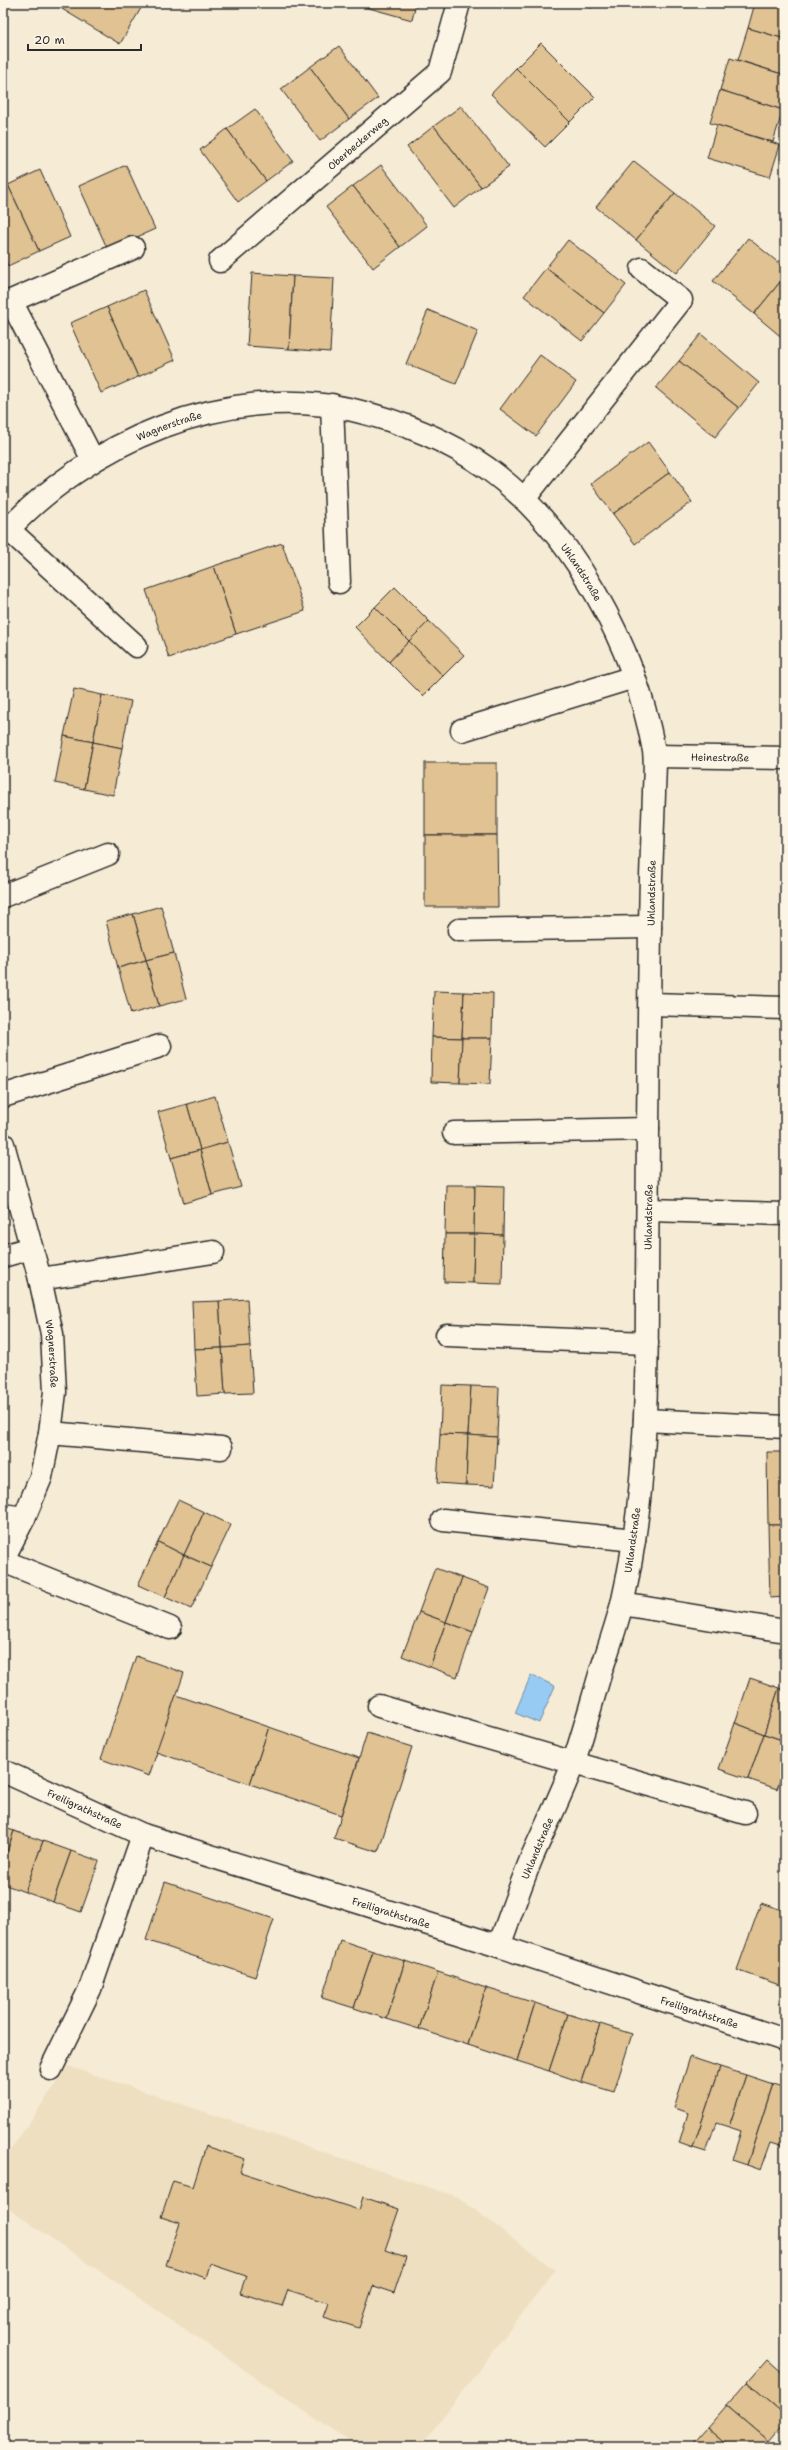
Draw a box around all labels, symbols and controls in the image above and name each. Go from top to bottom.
scale bar [28,26,141,52]
text: 20 m [34,32,65,48]
street label: Oberbeckerweg [325,114,390,173]
street label: Wagnerstraße [134,408,204,444]
street label: Uhlandstraße [558,541,605,604]
street label: Heinestraße [691,751,750,764]
street label: Uhlandstraße [644,860,659,926]
street label: Uhlandstraße [641,1184,656,1250]
street label: Wagnerstraße [42,1318,61,1389]
street label: Uhlandstraße [621,1506,644,1574]
street label: Freiligrathstraße [45,1786,125,1832]
street label: Uhlandstraße [519,1815,556,1881]
street label: Freiligrathstraße [350,1895,432,1931]
street label: Freiligrathstraße [659,1994,740,2031]

